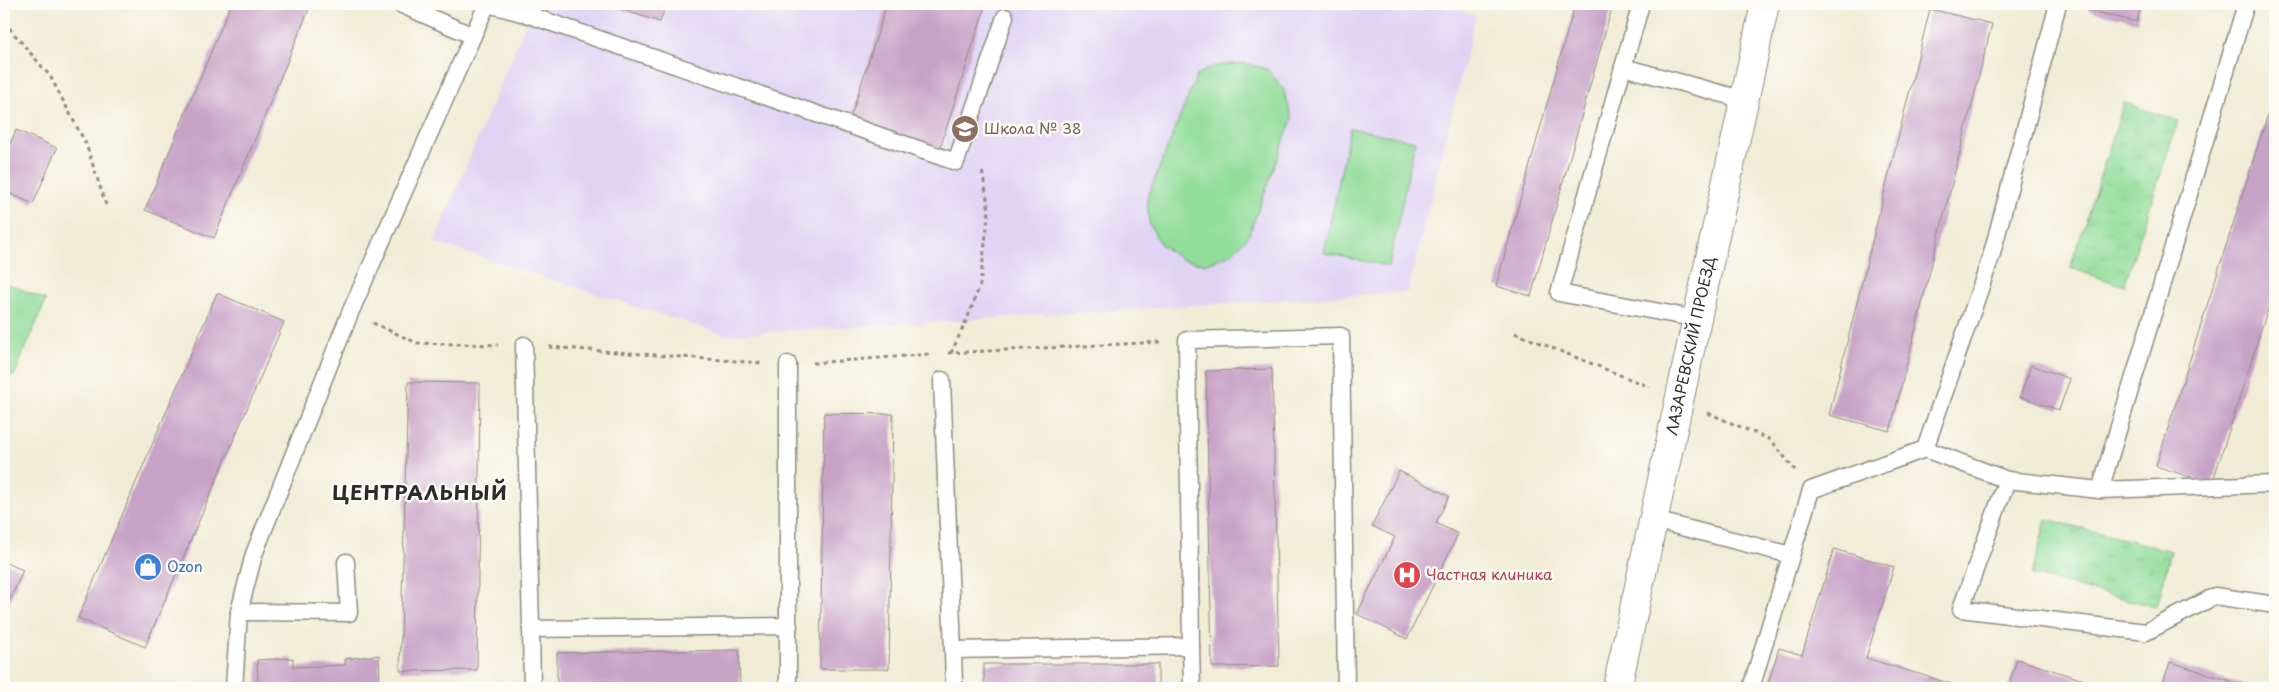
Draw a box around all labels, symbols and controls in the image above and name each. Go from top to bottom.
school or university icon: Школа № 38 [950,114,980,144]
place label: Школа № 38 [984,116,1081,139]
street label: ЛАЗАРЕВСКИЙ ПРОЕЗД [1659,254,1720,437]
district label: ЦЕНТРАЛЬНЫЙ [332,477,508,507]
shop icon: Ozon [133,552,163,582]
place label: Ozon [167,554,203,577]
hospital icon: Частная клиника [1392,560,1422,590]
place label: Частная клиника [1426,562,1553,585]

